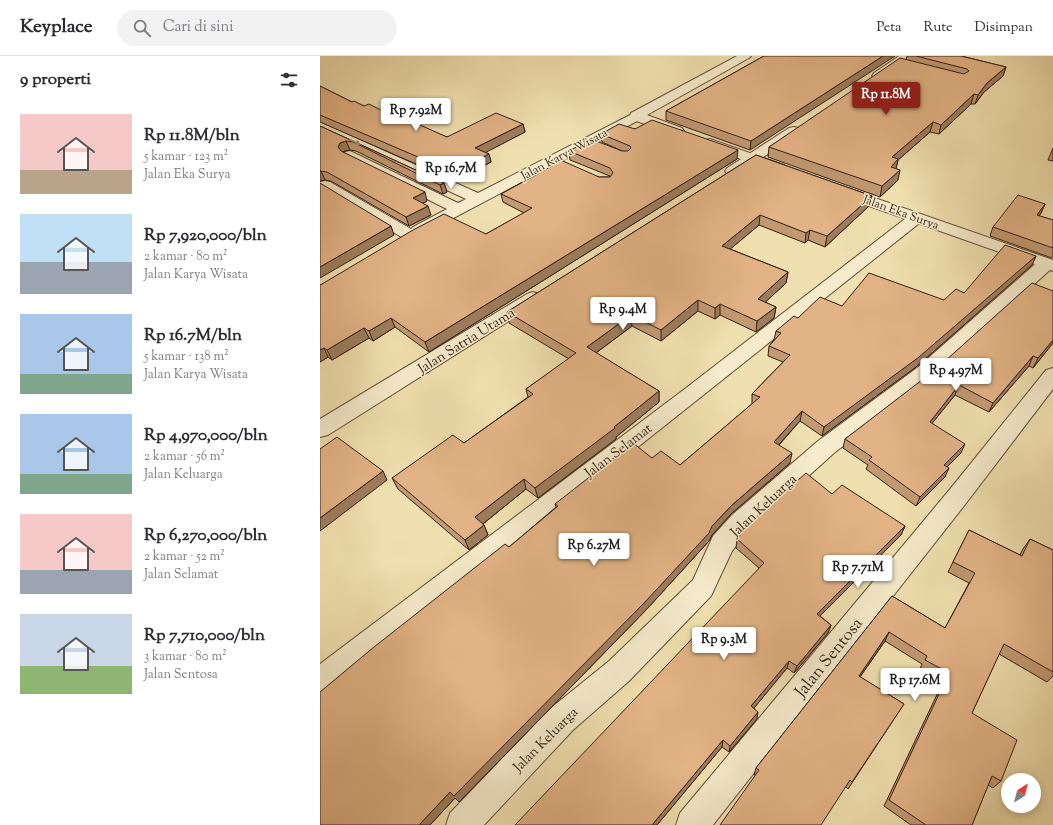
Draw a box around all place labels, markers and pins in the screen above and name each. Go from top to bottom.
pin: Rp 11.8M [845,82,927,116]
pin: Rp 7.92M [375,98,457,132]
pin: Rp 16.7M [410,156,492,190]
pin: Rp 9.4M [586,297,660,331]
pin: Rp 4.97M [915,358,997,392]
pin: Rp 6.27M [553,533,635,567]
pin: Rp 7.71M [817,555,899,589]
pin: Rp 9.3M [687,627,761,661]
pin: Rp 17.6M [874,668,956,702]

